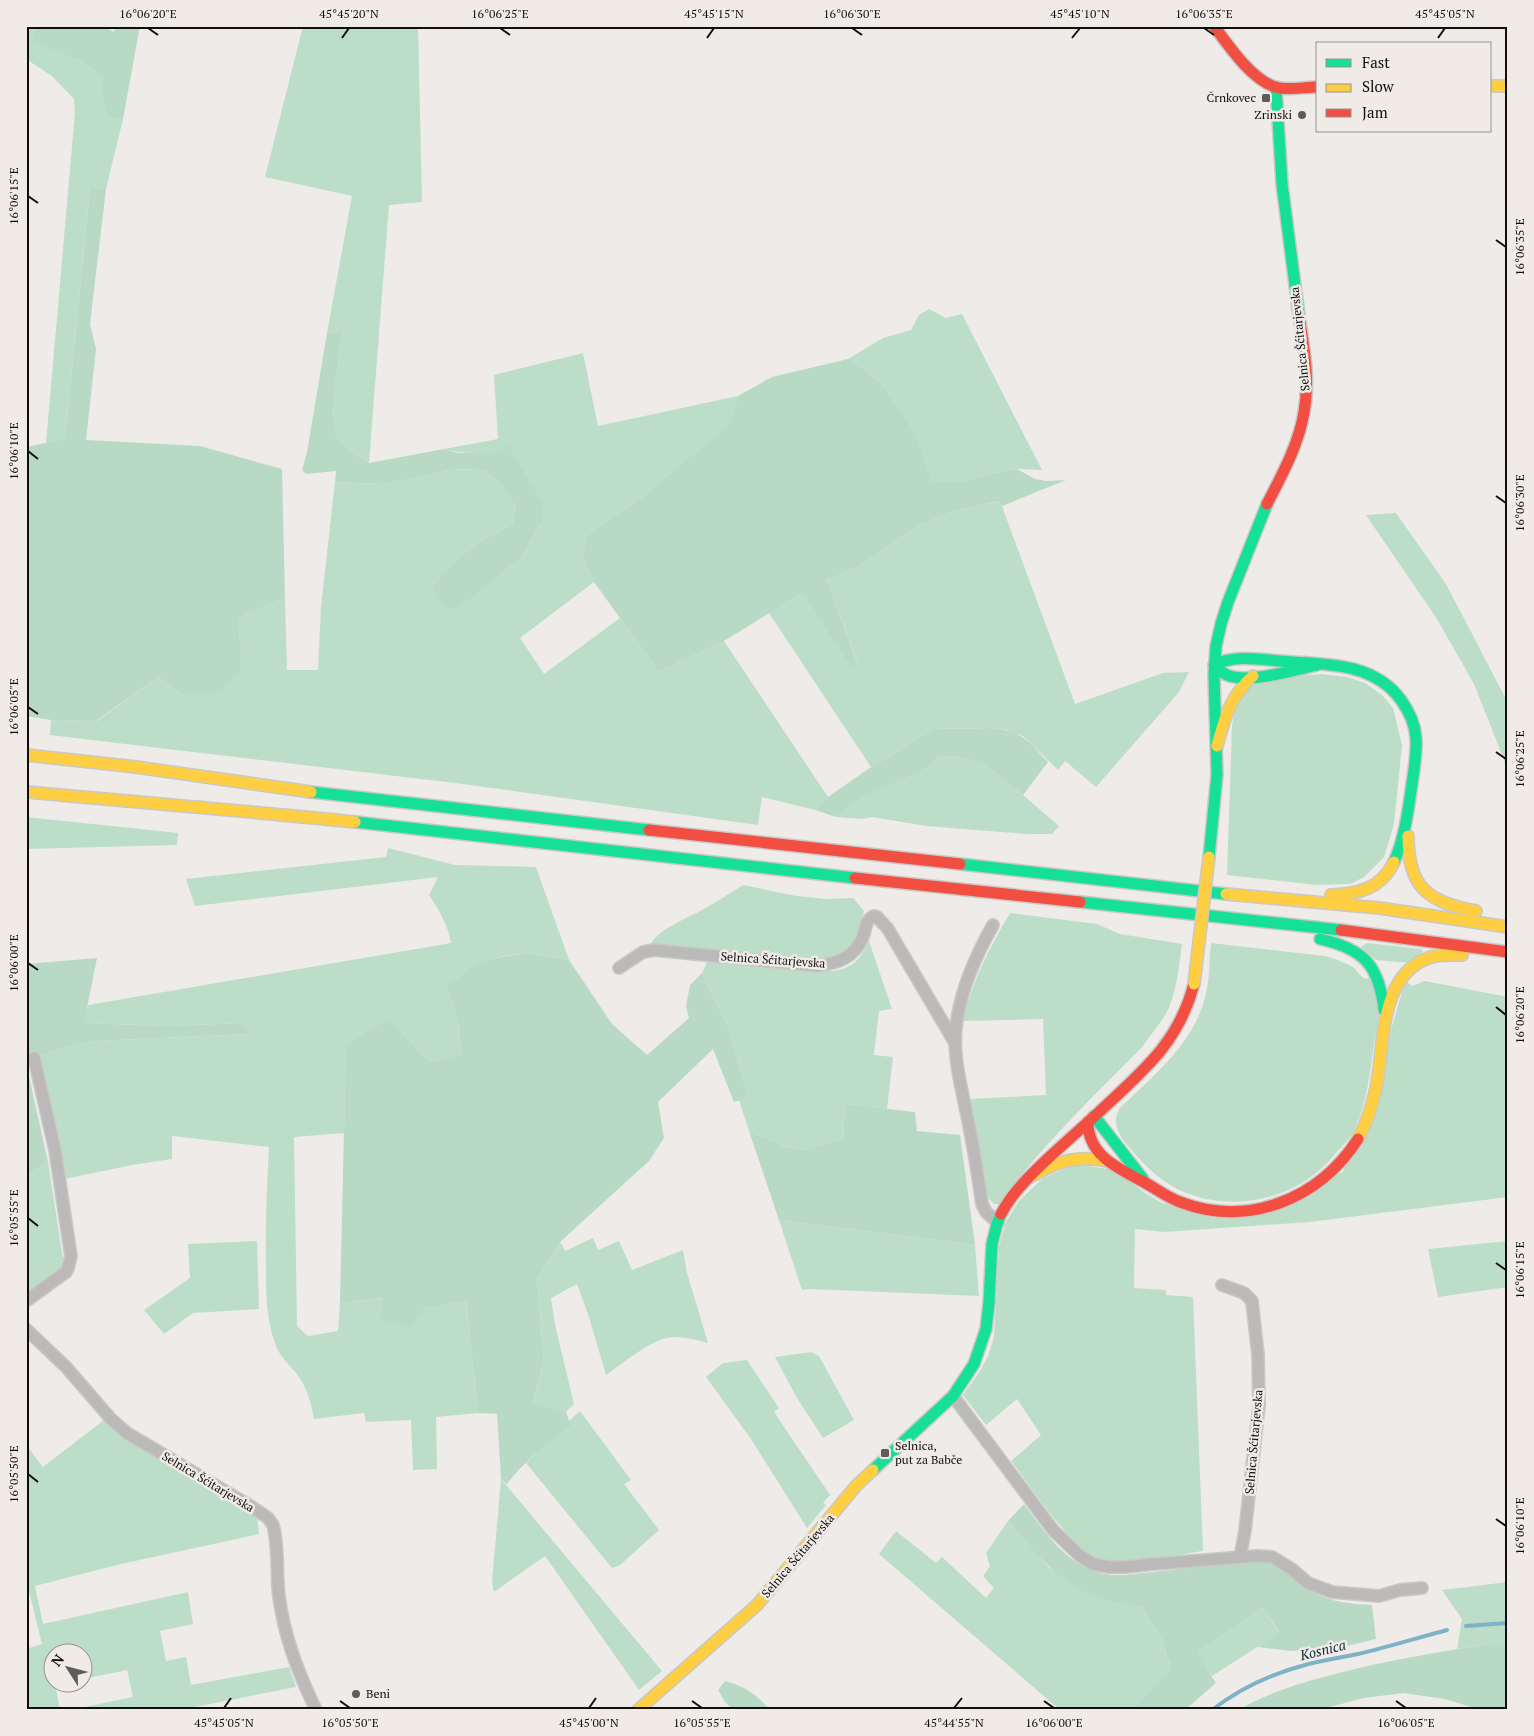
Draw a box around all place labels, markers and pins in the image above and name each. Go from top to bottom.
place label: Črnkovec [1207,90,1256,105]
marker: Črnkovec [1260,92,1272,104]
place label: Zrinski [1254,107,1292,122]
marker: Zrinski [1296,109,1308,121]
place label: Selnica, put za Babče [895,1438,962,1467]
marker: Selnica, put za Babče [879,1447,891,1459]
place label: Beni [366,1686,391,1701]
marker: Beni [350,1688,362,1700]

